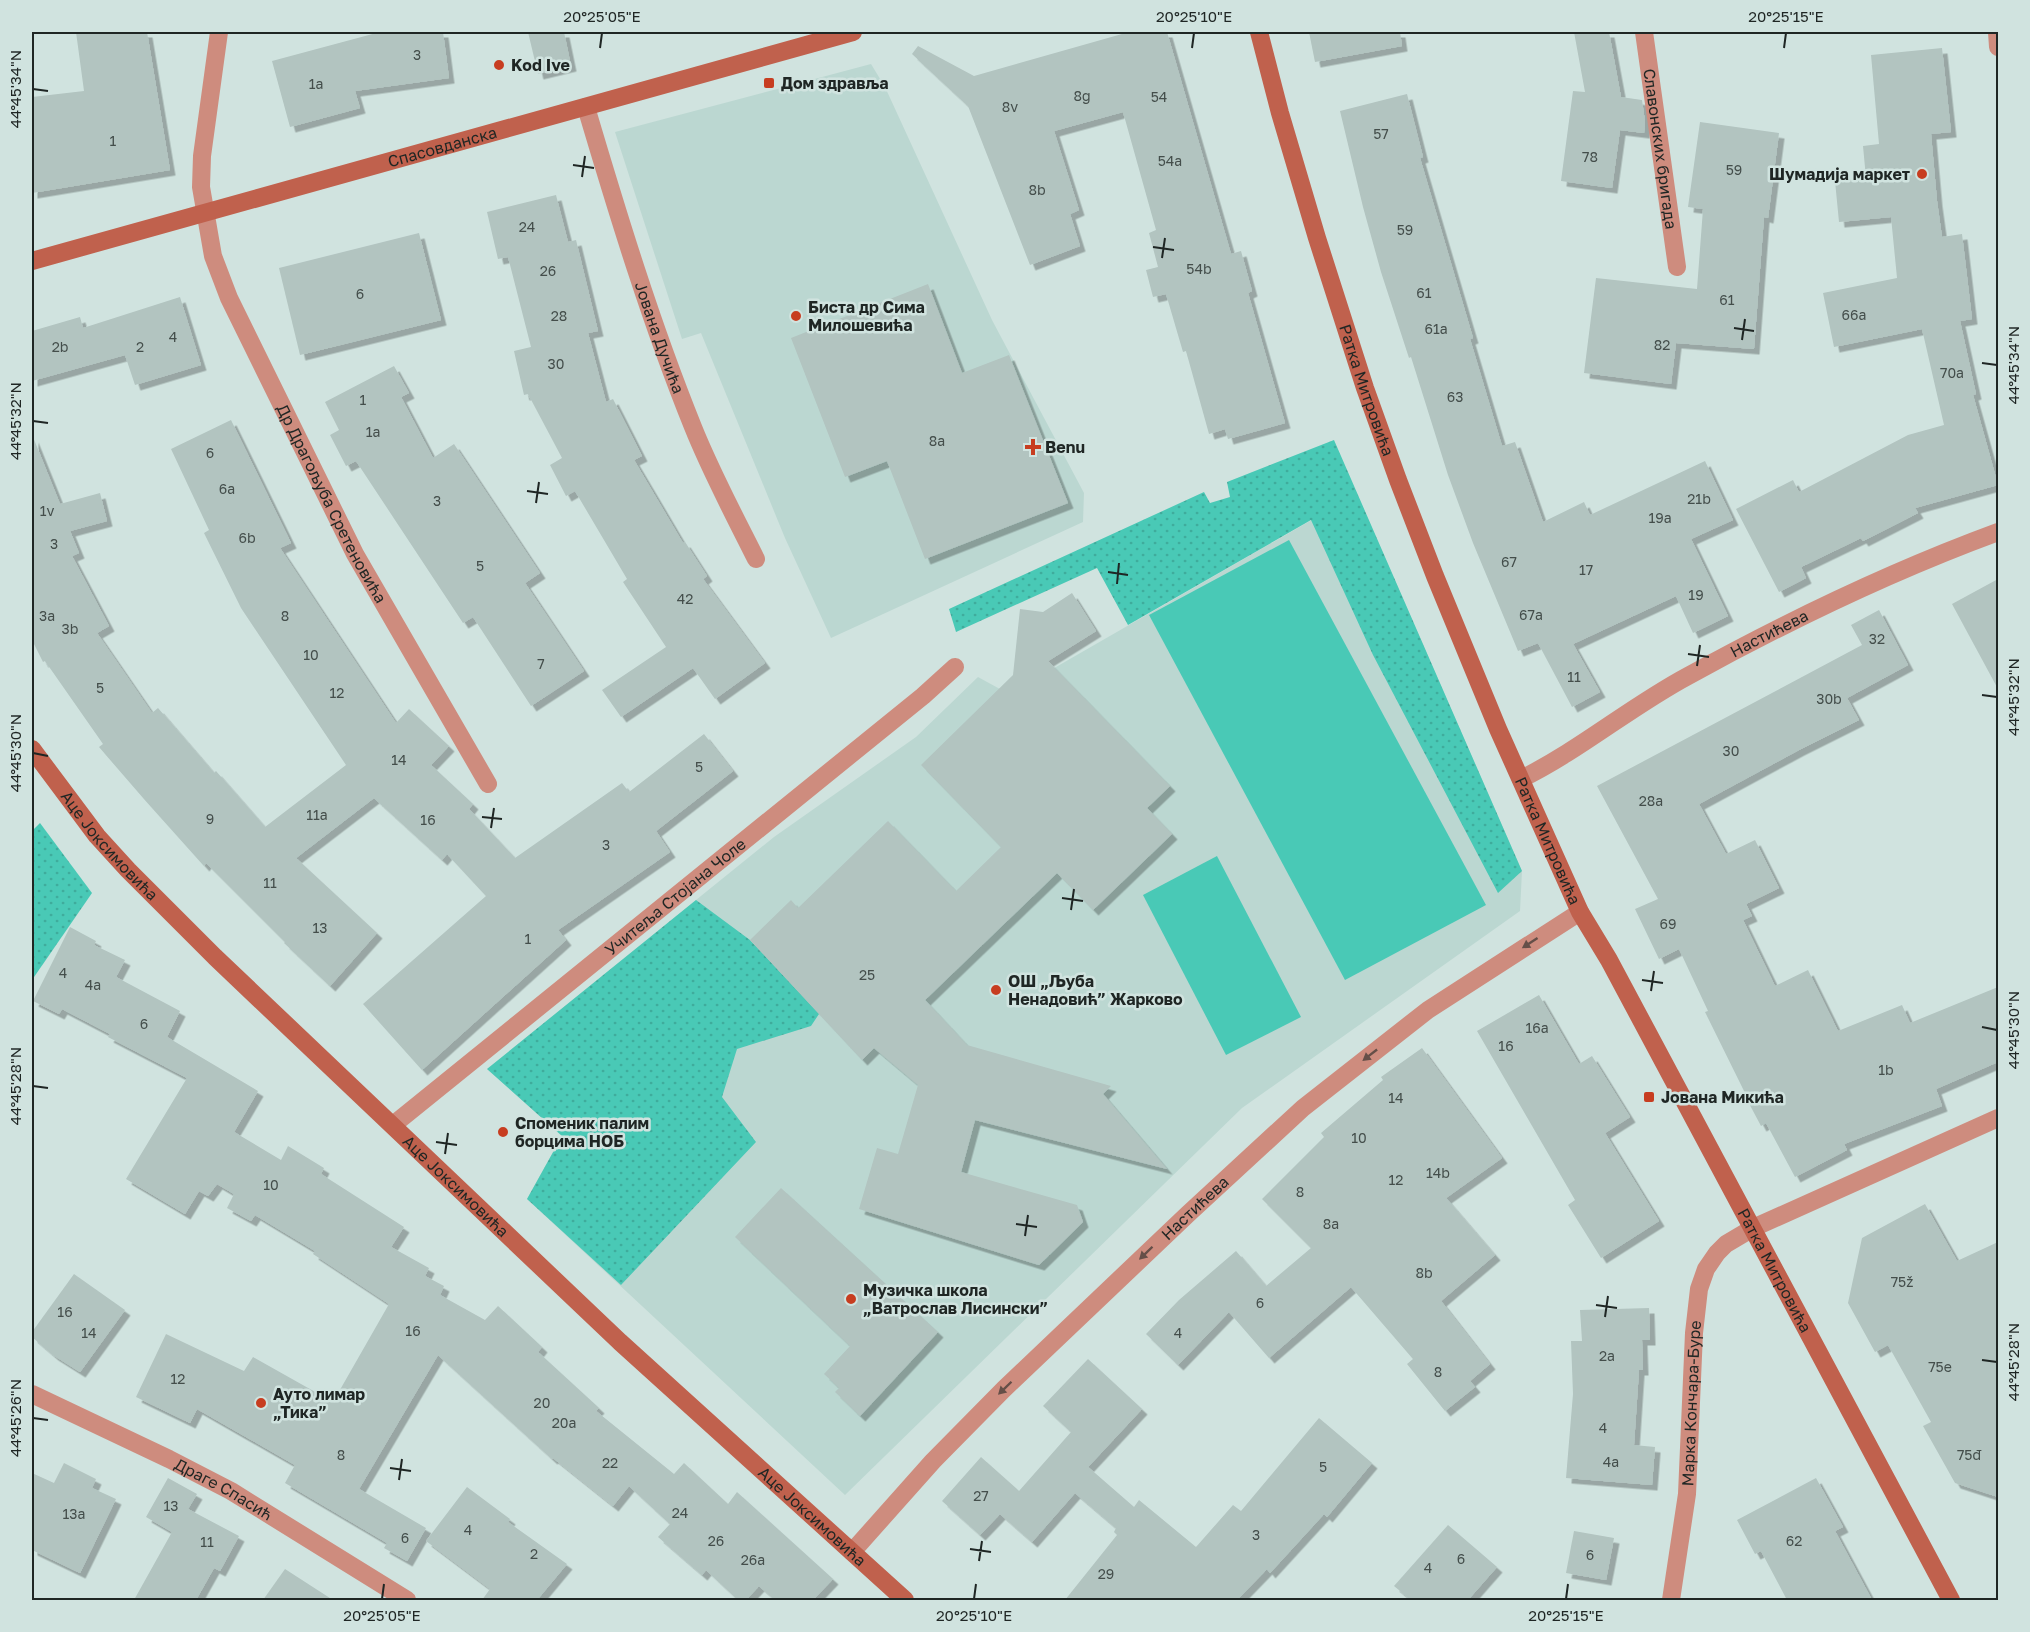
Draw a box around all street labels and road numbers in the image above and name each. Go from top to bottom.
street label: Славонских бригада [1639,67,1682,230]
street label: Спасовданска [386,122,499,171]
street label: Јована Дучића [631,279,689,396]
street label: Ратка Митровића [1335,322,1399,459]
street label: Др Драгољуба Сретеновића [273,401,391,607]
street label: Настићева [1727,605,1811,661]
street label: Ратка Митровића [1511,774,1585,908]
street label: Аце Јоксимовића [57,787,162,904]
street label: Учитеља Стојана Чоле [601,834,750,960]
street label: Аце Јоксимовића [399,1131,513,1241]
street label: Настићева [1157,1172,1233,1244]
street label: Ратка Митровића [1733,1205,1816,1336]
street label: Марка Кончара-Буре [1677,1319,1705,1487]
street label: Драге Спасић [171,1454,276,1524]
street label: Аце Јоксимовића [754,1462,871,1570]

